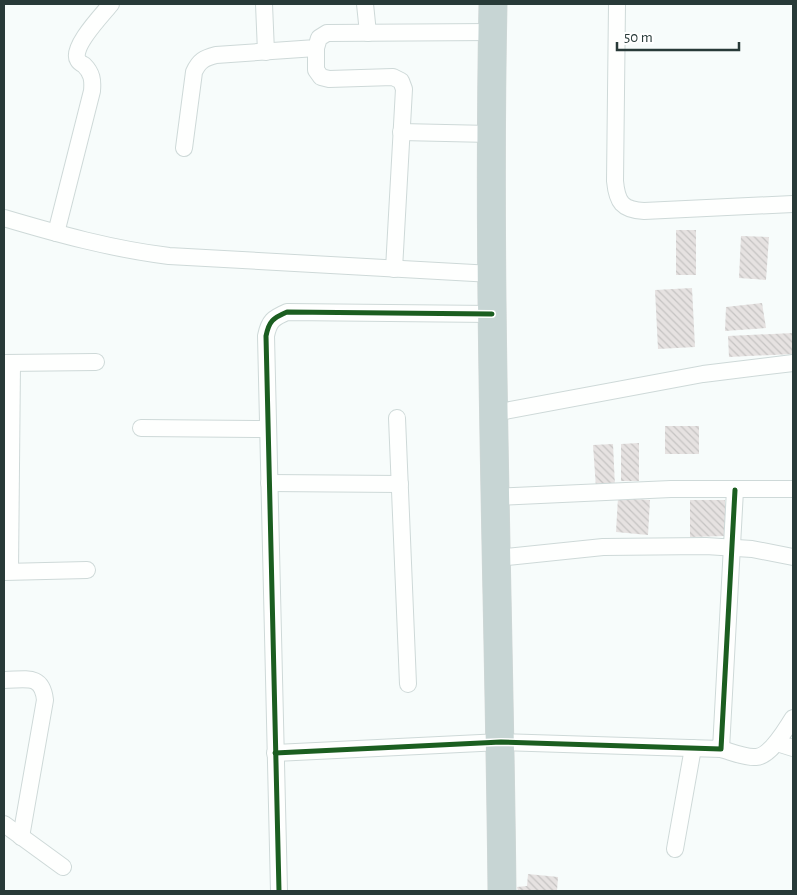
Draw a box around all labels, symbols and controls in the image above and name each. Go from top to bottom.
scale bar [617,20,740,52]
text: 50 m [624,30,653,45]

